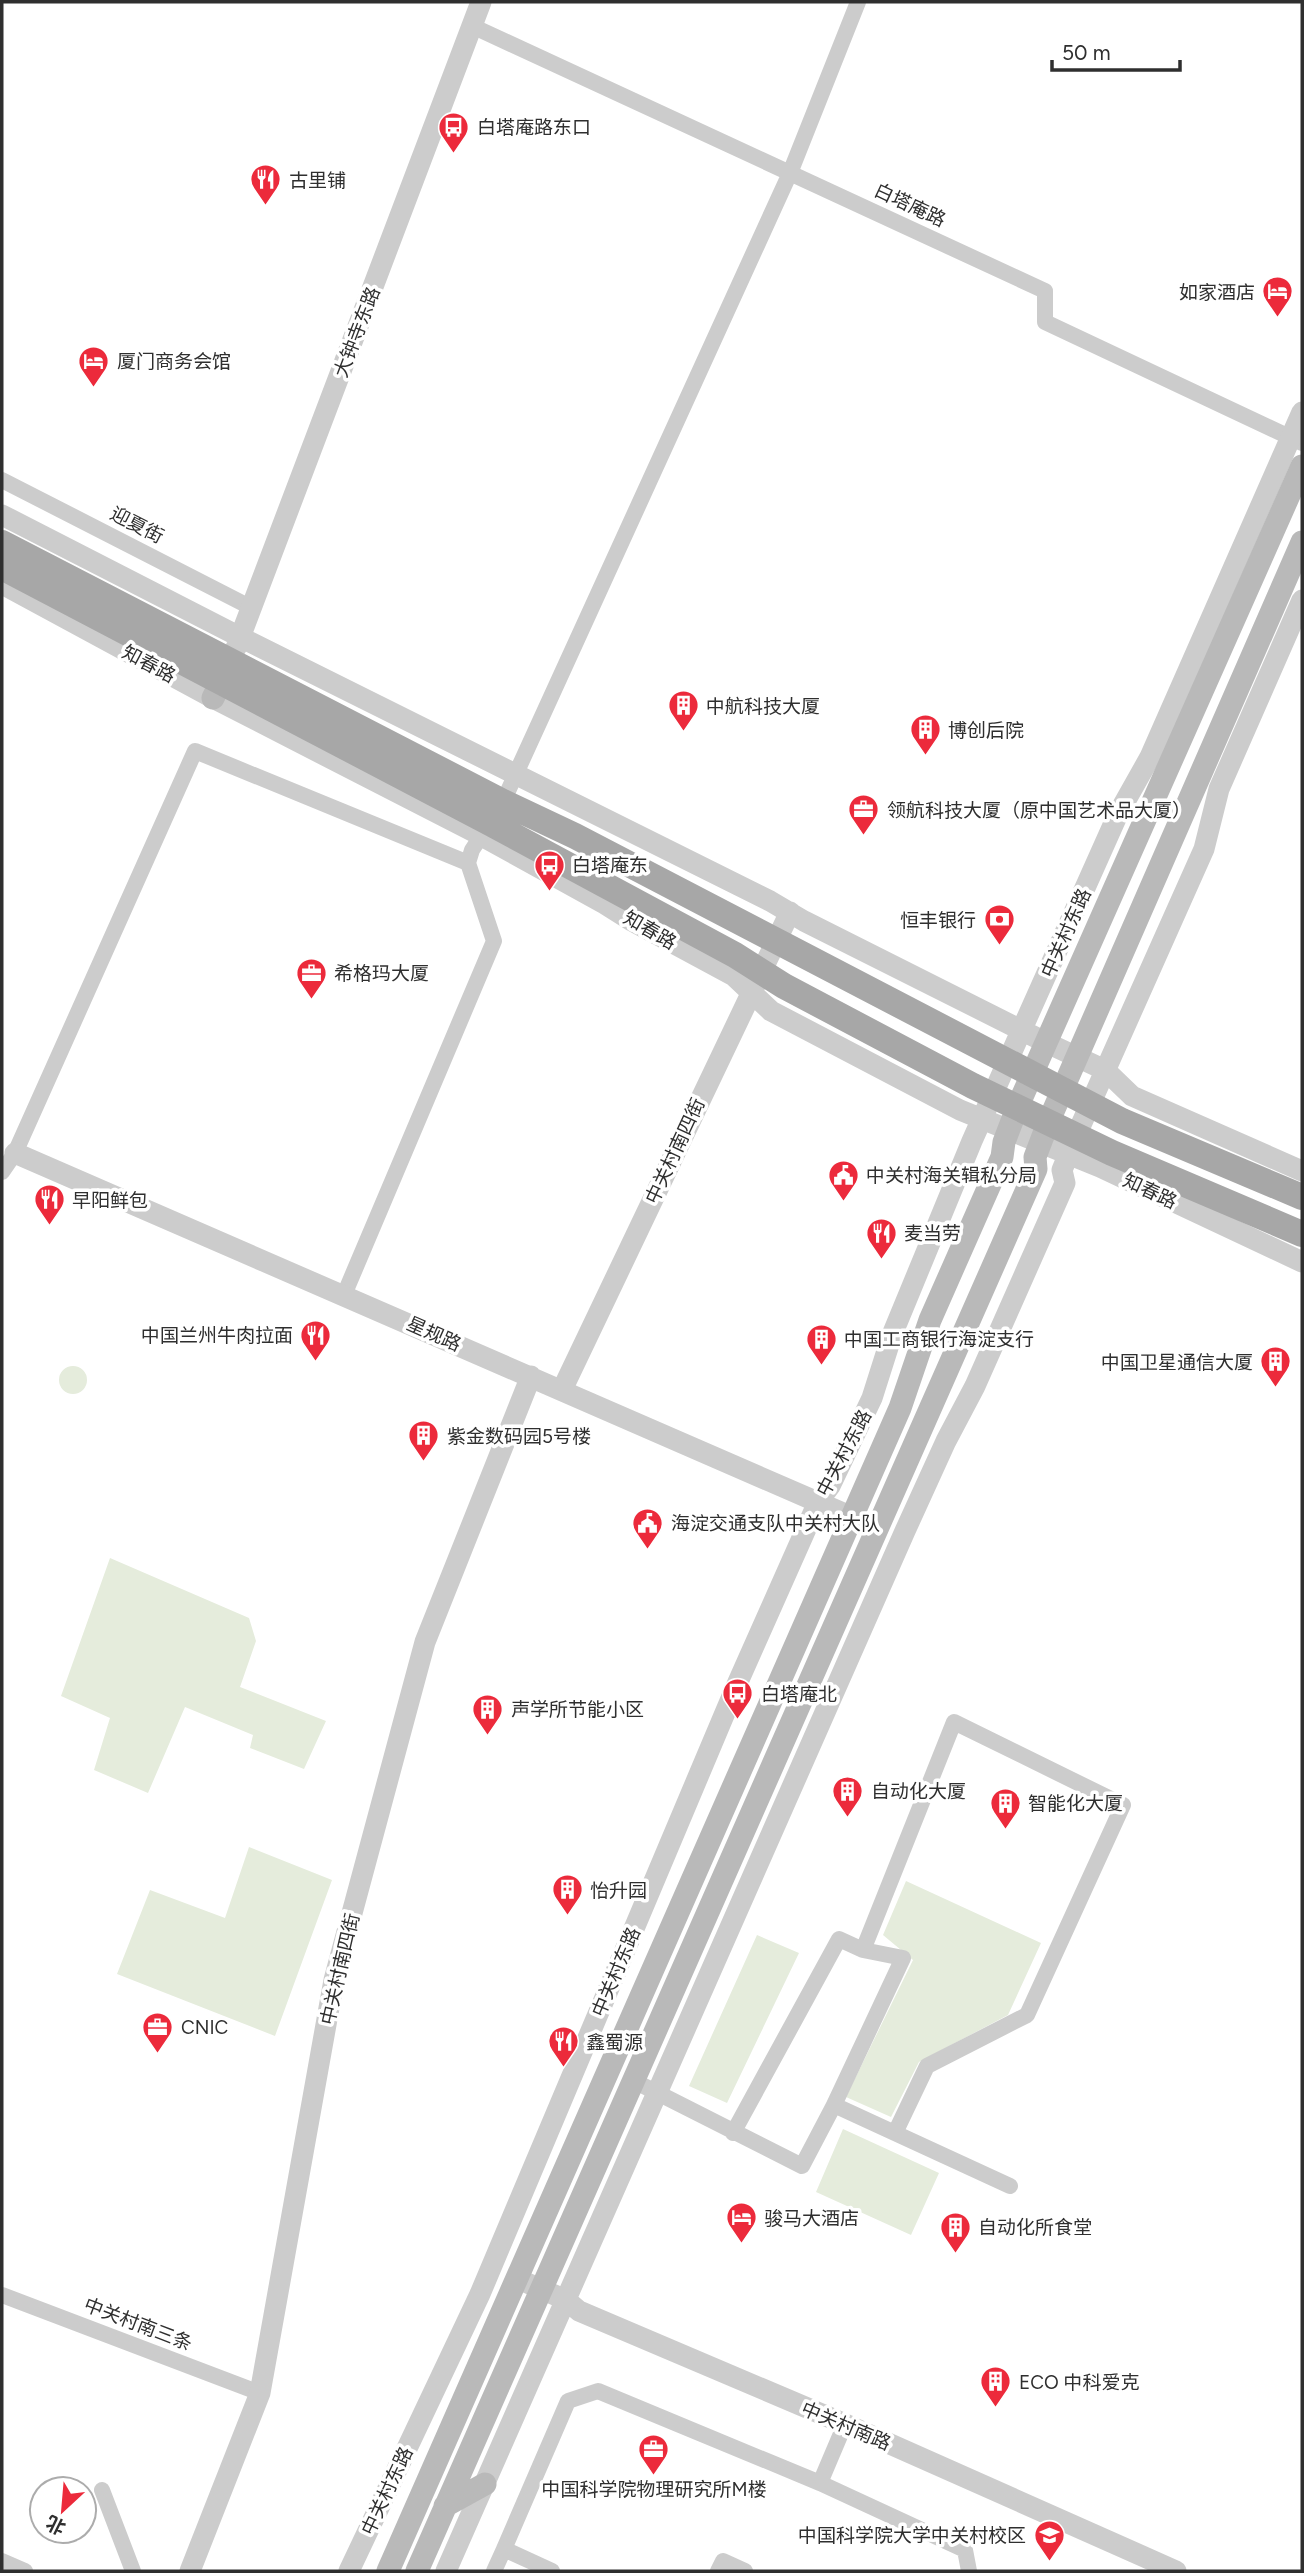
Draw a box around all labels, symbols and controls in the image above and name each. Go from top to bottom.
scale bar [1052,28,1180,72]
text: 50 m [1062,40,1111,65]
bus stop icon: 白塔庵路东口 [437,110,471,154]
place label: 白塔庵路东口 [477,116,591,139]
restaurant icon: 古里铺 [249,163,283,207]
place label: 古里铺 [289,169,346,192]
street label: 白塔庵路 [871,179,949,231]
hotel icon: 如家酒店 [1261,275,1295,319]
place label: 如家酒店 [1179,281,1255,304]
street label: 大钟寺东路 [329,284,385,380]
hotel icon: 厦门商务会馆 [77,344,111,388]
place label: 厦门商务会馆 [117,350,231,373]
street label: 迎夏街 [106,502,168,548]
street label: 知春路 [118,640,180,688]
building icon: 中航科技大厦 [666,689,700,733]
place label: 中航科技大厦 [706,695,820,718]
building icon: 博创后院 [908,713,942,757]
place label: 博创后院 [948,719,1024,742]
office icon: 领航科技大厦（原中国艺术品大厦） [847,793,881,837]
place label: 领航科技大厦（原中国艺术品大厦） [887,799,1191,822]
bus stop icon: 白塔庵东 [532,848,566,892]
place label: 白塔庵东 [572,854,648,877]
street label: 中关村东路 [1036,885,1096,981]
bank icon: 恒丰银行 [982,903,1016,947]
street label: 知春路 [620,906,680,954]
place label: 恒丰银行 [900,909,976,932]
office icon: 希格玛大厦 [294,956,328,1000]
place label: 希格玛大厦 [334,962,429,985]
street label: 中关村南四街 [640,1094,710,1208]
public building icon: 中关村海关辑私分局 [826,1158,860,1202]
place label: 中关村海关辑私分局 [866,1164,1037,1187]
street label: 知春路 [1119,1169,1181,1213]
restaurant icon: 早阳鲜包 [32,1183,66,1227]
place label: 早阳鲜包 [72,1189,148,1212]
restaurant icon: 麦当劳 [864,1216,898,1260]
place label: 麦当劳 [904,1222,961,1245]
street label: 星规路 [403,1312,465,1356]
restaurant icon: 中国兰州牛肉拉面 [299,1318,333,1362]
building icon: 中国工商银行海淀支行 [804,1322,838,1366]
place label: 中国兰州牛肉拉面 [141,1324,293,1347]
place label: 中国工商银行海淀支行 [844,1328,1034,1351]
building icon: 中国卫星通信大厦 [1259,1345,1293,1389]
place label: 中国卫星通信大厦 [1101,1351,1253,1374]
street label: 中关村东路 [812,1406,876,1500]
building icon: 紫金数码园5号楼 [407,1419,441,1463]
place label: 紫金数码园5号楼 [447,1425,591,1448]
public building icon: 海淀交通支队中关村大队 [631,1506,665,1550]
place label: 海淀交通支队中关村大队 [671,1512,880,1535]
bus stop icon: 白塔庵北 [721,1677,755,1721]
place label: 白塔庵北 [761,1683,837,1706]
building icon: 声学所节能小区 [471,1692,505,1736]
place label: 声学所节能小区 [511,1698,644,1721]
building icon: 自动化大厦 [831,1774,865,1818]
place label: 自动化大厦 [871,1780,966,1803]
building icon: 智能化大厦 [988,1786,1022,1830]
place label: 智能化大厦 [1028,1792,1123,1815]
building icon: 怡升园 [550,1873,584,1917]
place label: 怡升园 [590,1879,647,1902]
street label: 中关村南四街 [316,1911,364,2027]
street label: 中关村东路 [587,1924,645,2020]
office icon: CNIC [141,2010,175,2054]
place label: CNIC [181,2016,229,2039]
restaurant icon: 鑫蜀源 [546,2025,580,2069]
place label: 鑫蜀源 [586,2031,643,2054]
hotel icon: 骏马大酒店 [724,2201,758,2245]
place label: 骏马大酒店 [764,2207,859,2230]
building icon: 自动化所食堂 [938,2210,972,2254]
place label: 自动化所食堂 [978,2216,1092,2239]
street label: 中关村南三条 [81,2293,195,2355]
building icon: ECO 中科爱克 [979,2365,1013,2409]
place label: ECO 中科爱克 [1019,2371,1139,2394]
street label: 中关村南路 [798,2397,894,2455]
office icon: 中国科学院物理研究所M楼 [637,2433,671,2477]
street label: 中关村东路 [356,2443,418,2539]
north arrow [28,2475,98,2545]
place label: 中国科学院物理研究所M楼 [541,2478,767,2501]
text: 北 [42,2510,69,2539]
school or university icon: 中国科学院大学中关村校区 [1032,2518,1066,2562]
place label: 中国科学院大学中关村校区 [798,2524,1026,2547]

